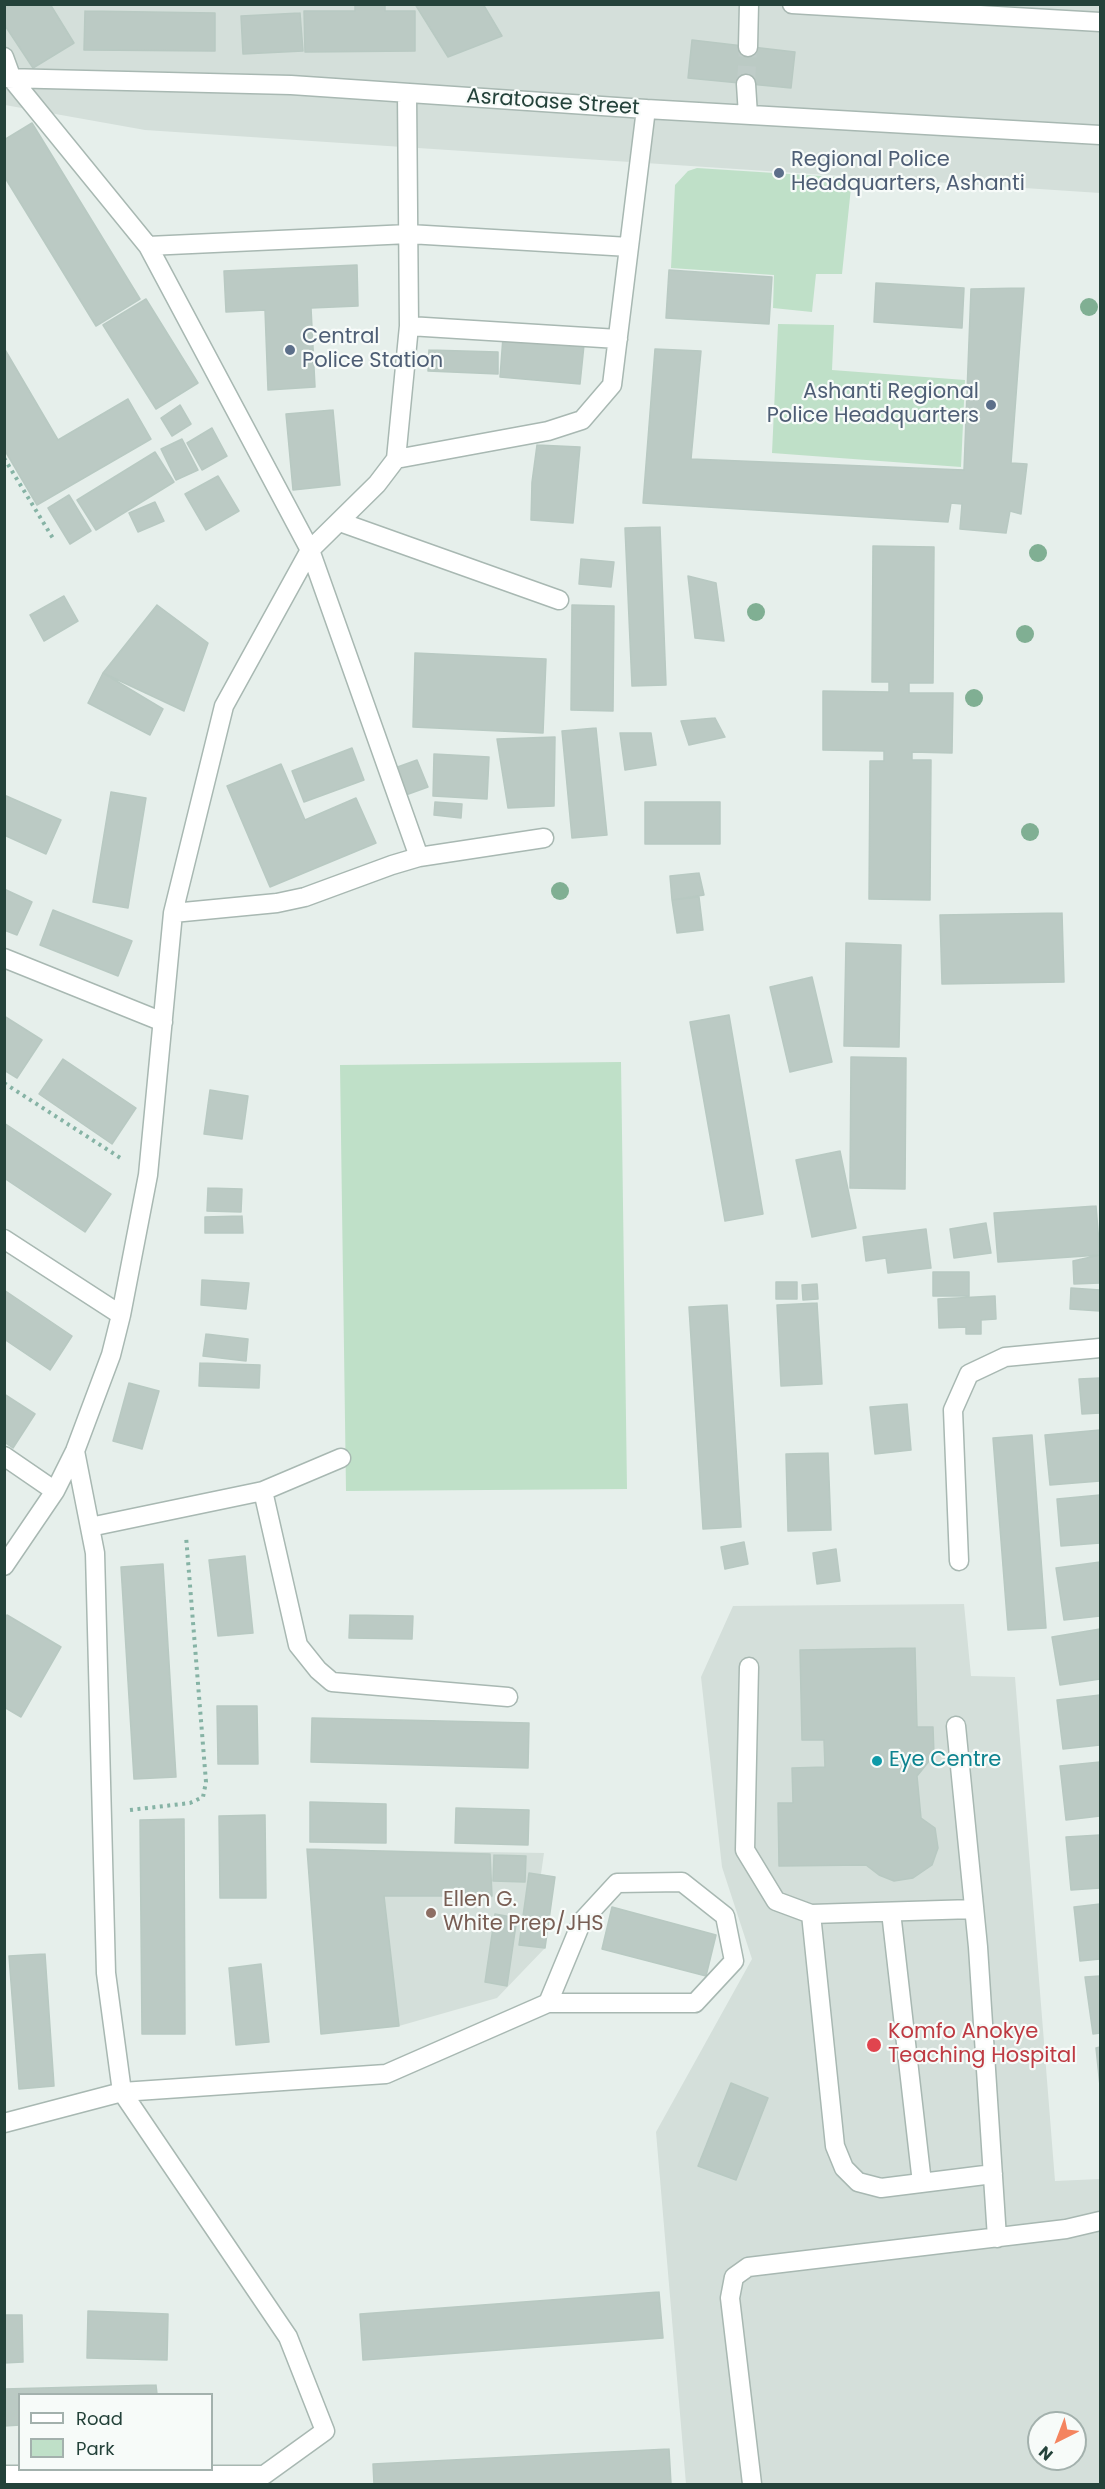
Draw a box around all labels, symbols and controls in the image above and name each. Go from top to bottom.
street label: Asratoase Street [466,84,640,122]
place label: Regional Police Headquarters, Ashanti [791,148,1025,198]
marker: Regional Police Headquarters, Ashanti [772,166,786,180]
place label: Central Police Station [302,325,443,375]
marker: Central Police Station [283,343,297,357]
place label: Ashanti Regional Police Headquarters [767,380,979,430]
marker: Ashanti Regional Police Headquarters [984,398,998,412]
place label: Eye Centre [889,1748,1001,1774]
marker: Eye Centre [870,1754,884,1768]
place label: Ellen G. White Prep/JHS [443,1888,604,1938]
marker: Ellen G. White Prep/JHS [424,1906,438,1920]
place label: Komfo Anokye Teaching Hospital [888,2020,1076,2070]
marker: Komfo Anokye Teaching Hospital [865,2036,883,2054]
legend [18,2393,213,2471]
text: Road [76,2406,123,2431]
north arrow [1027,2411,1087,2471]
text: Park [76,2436,115,2461]
text: N [1034,2441,1058,2466]

